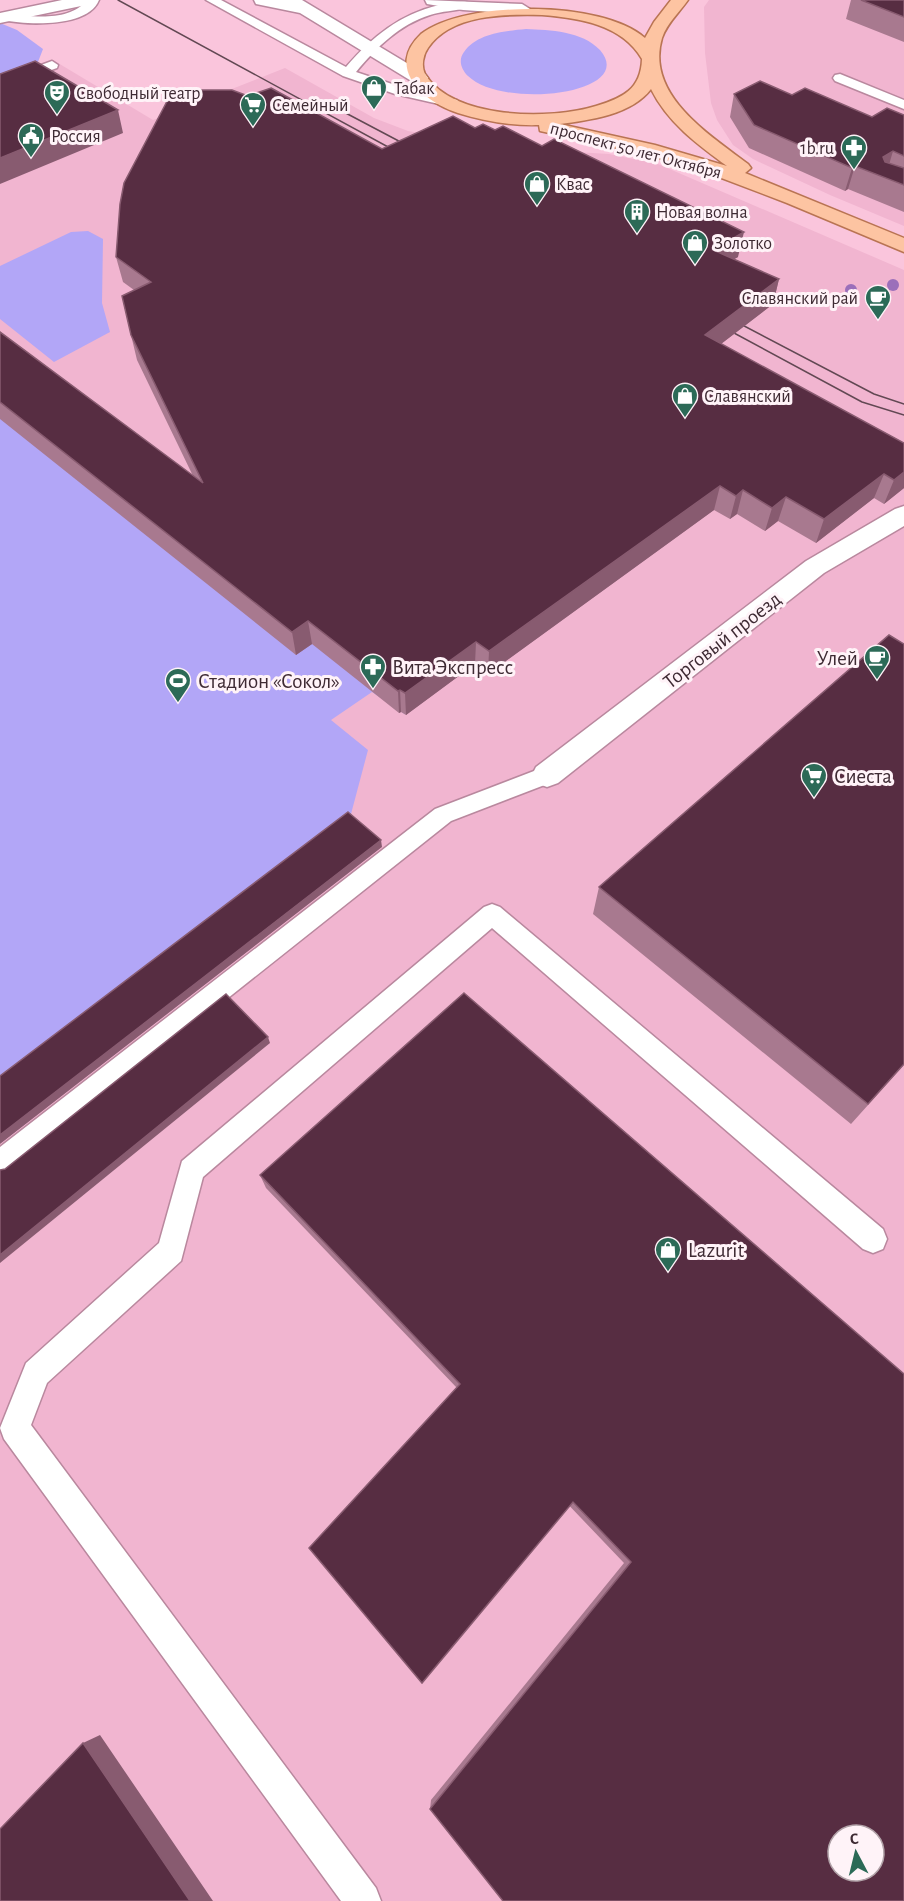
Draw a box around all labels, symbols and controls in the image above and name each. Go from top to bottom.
shop icon: Табак [359,73,389,111]
theatre icon: Свободный театр [42,78,72,116]
place label: Табак [394,79,435,98]
place label: Свободный театр [76,84,200,103]
supermarket icon: Семейный [238,90,268,128]
place label: Семейный [272,97,349,115]
street label: проспект 50 лет Октября [548,118,724,183]
public building icon: Россия [16,121,46,159]
place label: Россия [51,128,101,146]
pharmacy icon: 1b.ru [839,133,869,171]
place label: 1b.ru [800,140,834,158]
shop icon: Квас [522,169,552,207]
place label: Квас [556,176,590,194]
building icon: Новая волна [622,197,652,235]
place label: Новая волна [656,204,748,222]
shop icon: Золотко [680,228,710,266]
place label: Золотко [714,235,772,253]
cafe icon: Славянский рай [863,283,893,321]
place label: Славянский рай [741,290,858,308]
shop icon: Славянский [670,381,700,419]
place label: Славянский [704,388,791,406]
street label: Торговый проезд [659,588,785,693]
cafe icon: Улей [862,643,892,681]
place label: Улей [817,648,858,669]
pharmacy icon: Вита Экспресс [358,652,388,690]
place label: Вита Экспресс [392,657,513,678]
sports icon: Стадион «Сокол» [163,666,193,704]
place label: Стадион «Сокол» [198,671,340,692]
supermarket icon: Сиеста [799,761,829,799]
place label: Сиеста [834,766,892,787]
shop icon: Lazurit [653,1235,683,1273]
place label: Lazurit [688,1240,744,1261]
north arrow [826,1823,886,1883]
text: С [849,1831,860,1848]

